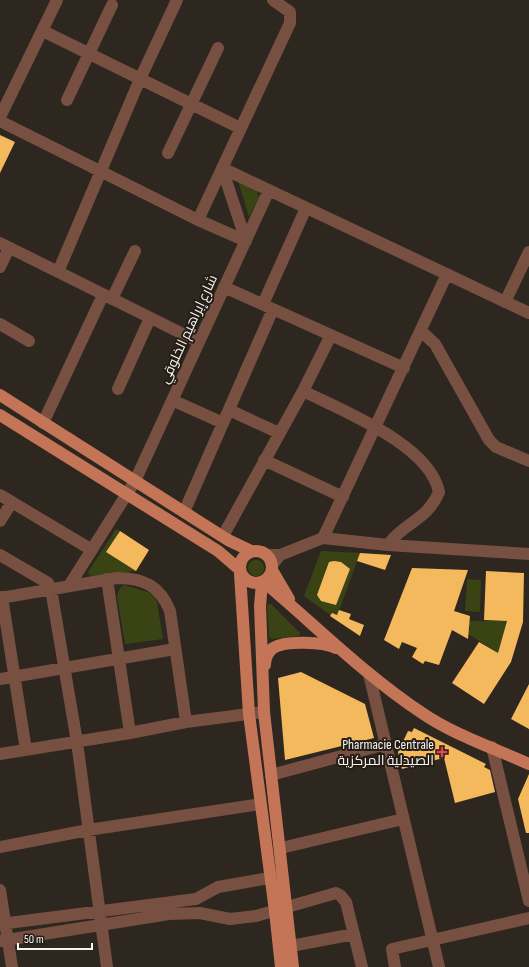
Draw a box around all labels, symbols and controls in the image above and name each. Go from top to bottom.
street label: شارع إبراهيم الخلوقي [156,272,224,388]
place label: Pharmacie Centrale الصيدلية المركزية [337,736,434,769]
marker: Pharmacie Centrale الصيدلية المركزية [437,747,447,757]
scale bar [18,925,92,951]
text: 50 m [24,932,44,947]

